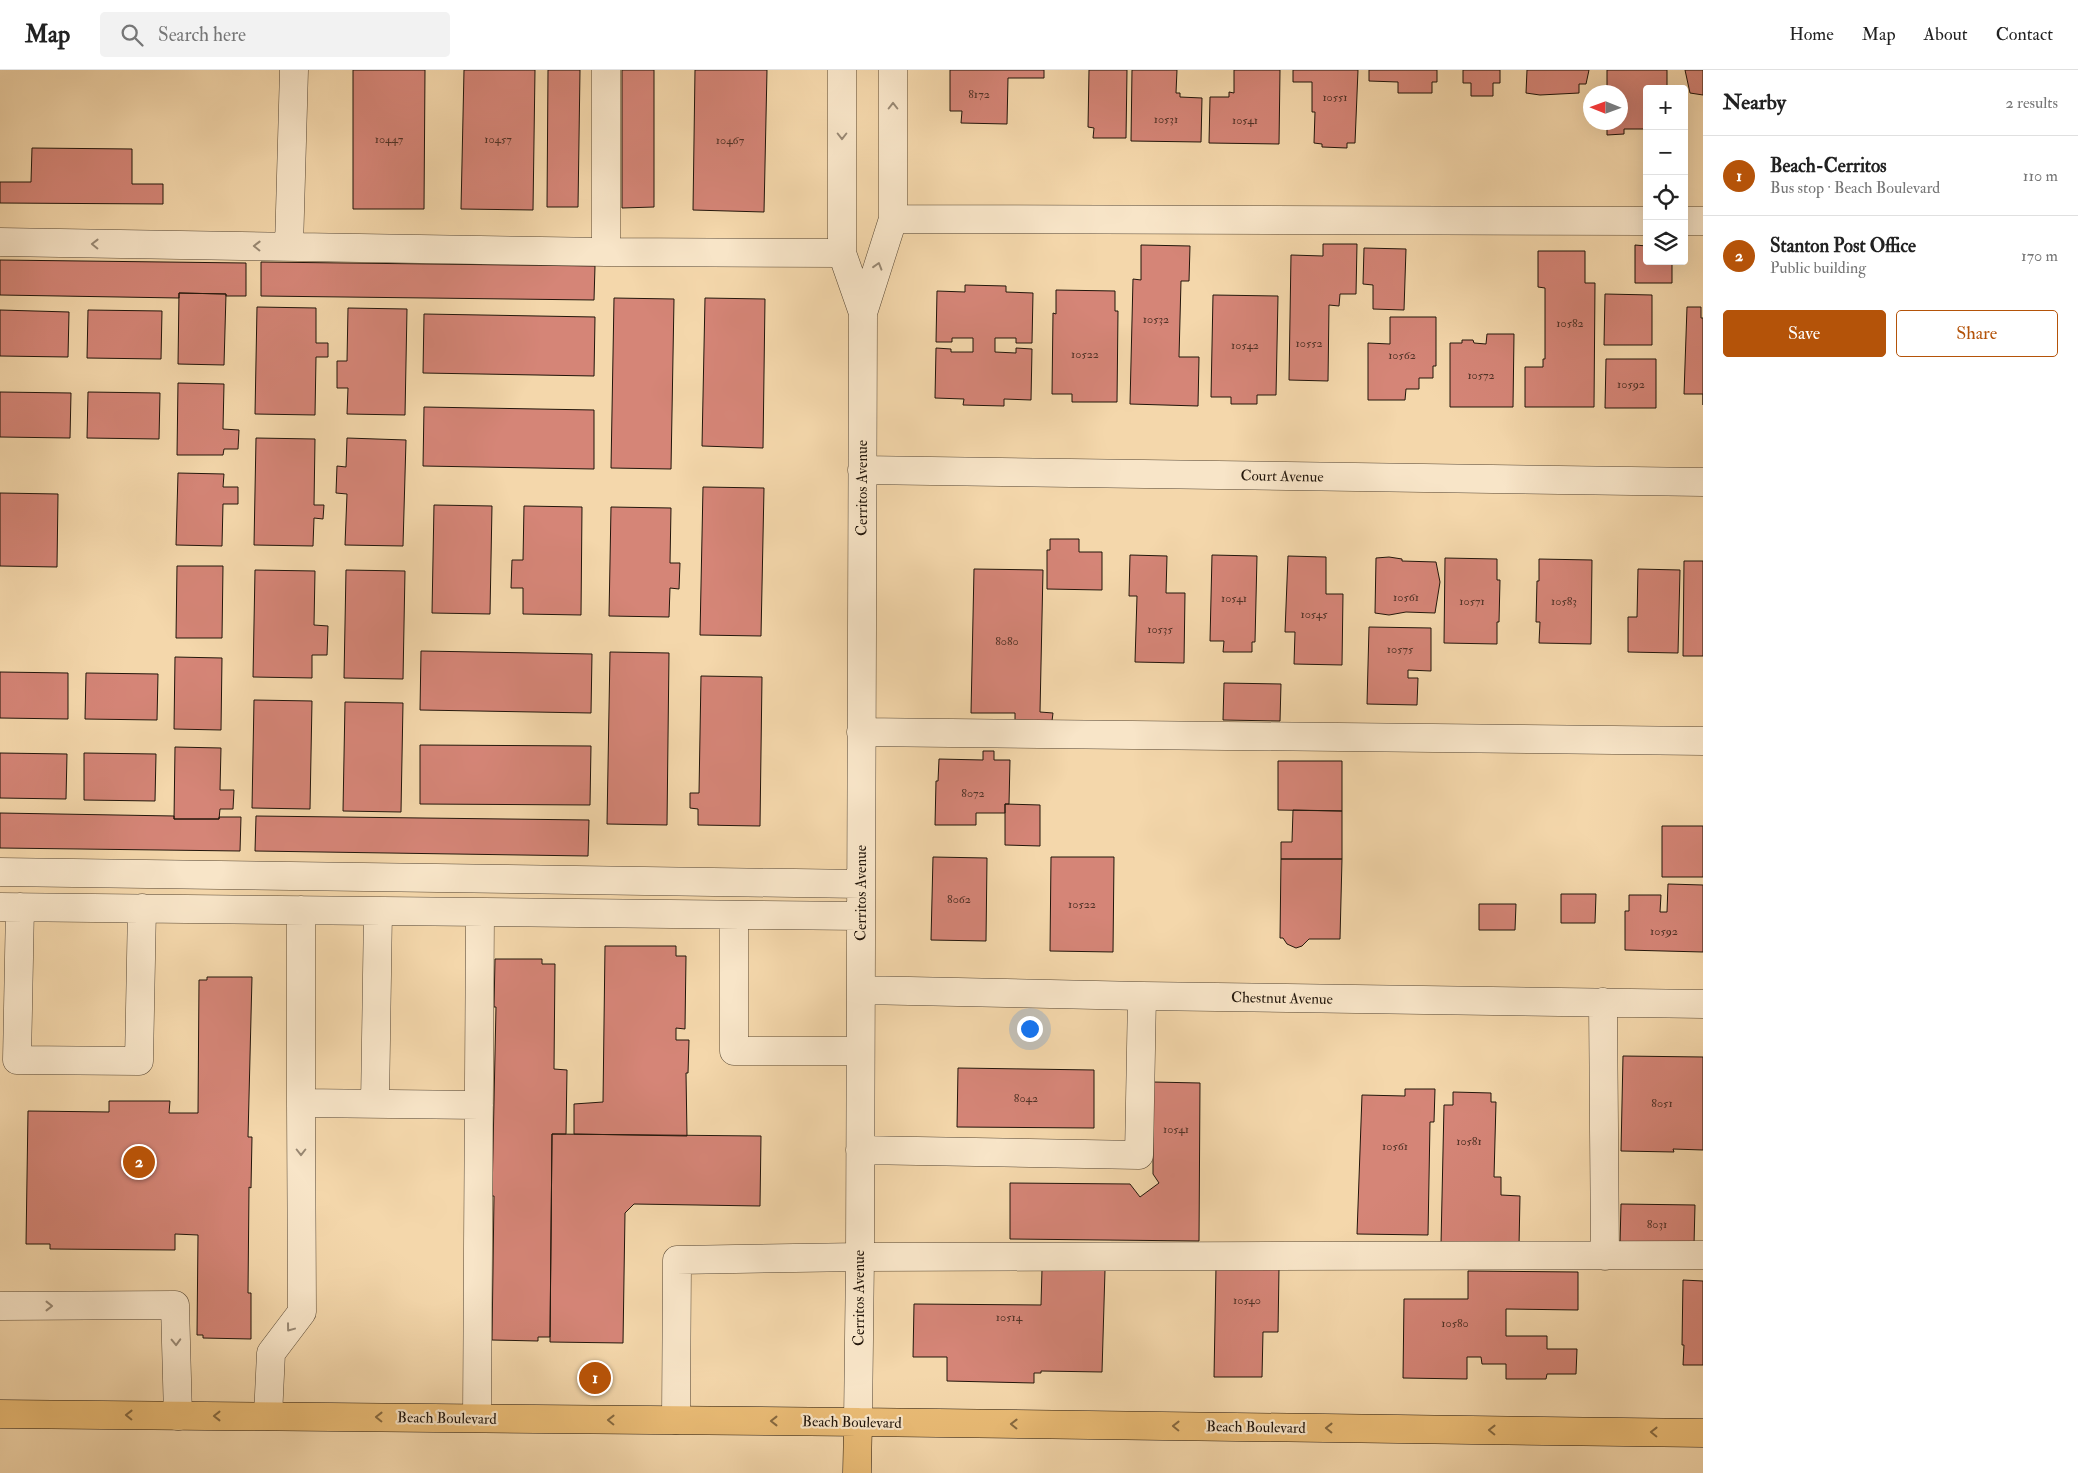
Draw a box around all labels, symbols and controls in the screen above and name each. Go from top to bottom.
search box [100,12,450,57]
text: Map [25,19,70,50]
icon: search [118,21,146,49]
text: Search here [158,23,246,47]
text: Home [1789,23,1834,46]
text: Map [1862,23,1896,46]
text: About [1924,23,1968,46]
text: Contact [1996,23,2053,46]
north arrow [1583,85,1628,130]
map controls [1643,85,1688,265]
button: + [1643,85,1688,130]
house number: 8172 [968,87,990,102]
text: Nearby [1723,89,1786,116]
house number: 10551 [1322,90,1348,105]
text: 2 results [2005,93,2058,113]
one-way arrow [888,102,898,110]
house number: 10531 [1154,112,1178,127]
house number: 10541 [1232,113,1258,128]
button: − [1643,130,1688,175]
house number: 10447 [375,132,404,147]
house number: 10457 [484,132,512,147]
one-way arrow [837,132,847,140]
house number: 10467 [716,133,745,148]
text: Beach-Cerritos [1770,154,1887,178]
text: 1 [1736,166,1742,186]
text: 110 m [2023,166,2058,186]
button: locate [1643,175,1688,220]
text: Bus stop · Beach Boulevard [1770,178,1940,198]
button: layers [1643,220,1688,265]
text: Stanton Post Office [1770,234,1916,258]
one-way arrow [90,239,98,249]
one-way arrow [253,241,261,252]
text: 2 [1735,246,1743,266]
text: 170 m [2021,246,2058,266]
text: Public building [1770,258,1866,278]
one-way arrow [872,262,882,271]
button: Save [1723,310,1886,357]
button: Share [1896,310,2058,357]
house number: 10532 [1143,312,1169,327]
house number: 10582 [1556,316,1584,331]
house number: 10552 [1296,336,1322,351]
house number: 10542 [1231,338,1259,353]
house number: 10522 [1071,347,1099,362]
house number: 10562 [1388,348,1416,363]
house number: 10572 [1467,368,1495,383]
house number: 10592 [1617,377,1645,392]
street label: Cerritos Avenue [853,440,872,536]
street label: Court Avenue [1240,466,1324,487]
house number: 10561 [1393,590,1419,605]
house number: 10541 [1221,591,1247,606]
house number: 10571 [1459,594,1485,609]
house number: 10583 [1551,594,1577,609]
house number: 10545 [1300,607,1328,622]
house number: 10535 [1147,622,1173,637]
house number: 8080 [995,634,1019,649]
house number: 10575 [1387,642,1414,657]
house number: 8072 [961,786,985,801]
street label: Cerritos Avenue [852,845,871,941]
house number: 8062 [947,892,971,907]
house number: 10522 [1068,897,1096,912]
house number: 10592 [1650,924,1678,939]
street label: Chestnut Avenue [1231,988,1333,1009]
your location [1017,1016,1043,1042]
house number: 8042 [1014,1091,1038,1106]
house number: 8051 [1651,1096,1673,1111]
house number: 10541 [1163,1122,1189,1137]
house number: 10581 [1456,1134,1482,1149]
house number: 10561 [1382,1139,1408,1154]
pin: 2 [123,1143,155,1181]
one-way arrow [296,1148,306,1156]
house number: 8031 [1647,1217,1667,1232]
street label: Cerritos Avenue [850,1250,869,1346]
house number: 10540 [1233,1293,1261,1308]
one-way arrow [45,1301,53,1311]
house number: 10514 [996,1310,1023,1325]
house number: 10580 [1441,1316,1469,1331]
one-way arrow [288,1322,296,1331]
one-way arrow [171,1338,181,1346]
pin: 1 [579,1359,611,1397]
street label: Beach Boulevard [397,1408,498,1429]
one-way arrow [125,1410,132,1420]
one-way arrow [212,1411,220,1421]
one-way arrow [375,1412,382,1422]
street label: Beach Boulevard [802,1412,903,1433]
one-way arrow [607,1415,615,1425]
one-way arrow [770,1416,778,1426]
street label: Beach Boulevard [1206,1417,1307,1438]
one-way arrow [1009,1419,1017,1429]
one-way arrow [1172,1421,1180,1431]
one-way arrow [1325,1423,1333,1433]
one-way arrow [1488,1425,1496,1435]
one-way arrow [1650,1427,1658,1437]

